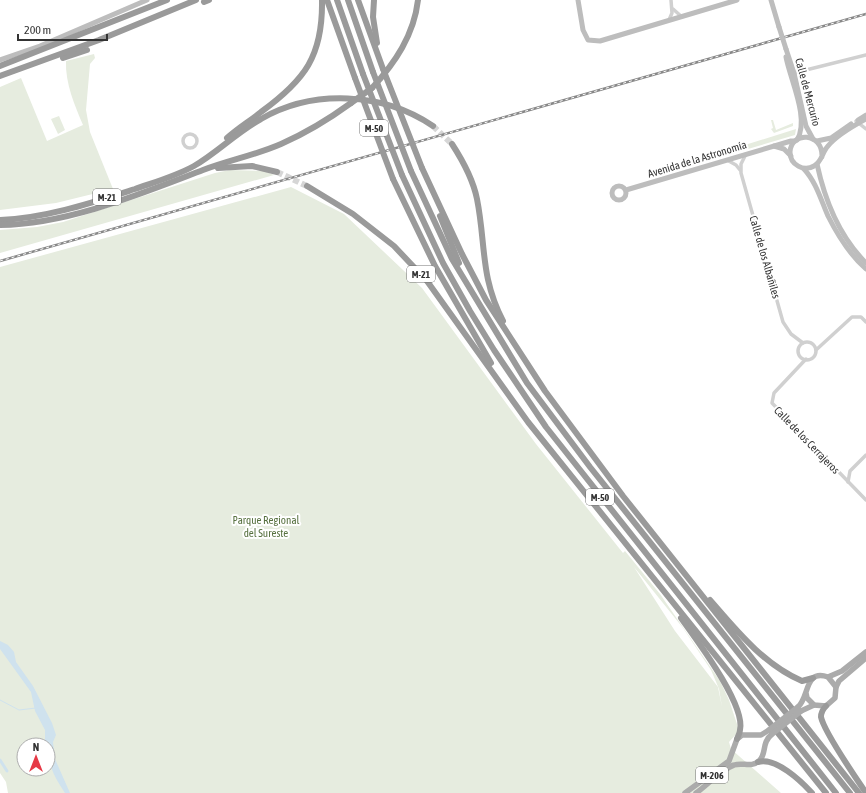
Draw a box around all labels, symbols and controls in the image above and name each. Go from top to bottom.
scale bar [18,16,107,42]
text: 200 m [24,23,51,37]
street label: Calle de Mercurio [793,57,823,127]
road number: M-50 [360,120,388,136]
street label: Avenida de la Astronomía [646,138,748,180]
road number: M-21 [93,189,121,205]
street label: Calle de los Albañiles [747,214,783,300]
road number: M-21 [407,266,435,282]
street label: Calle de los Cerrajeros [772,404,842,476]
road number: M-50 [586,489,614,505]
park label: Parque Regional del Sureste [233,514,300,539]
north arrow [16,737,56,777]
text: N [33,741,39,753]
road number: M-206 [696,767,728,783]

